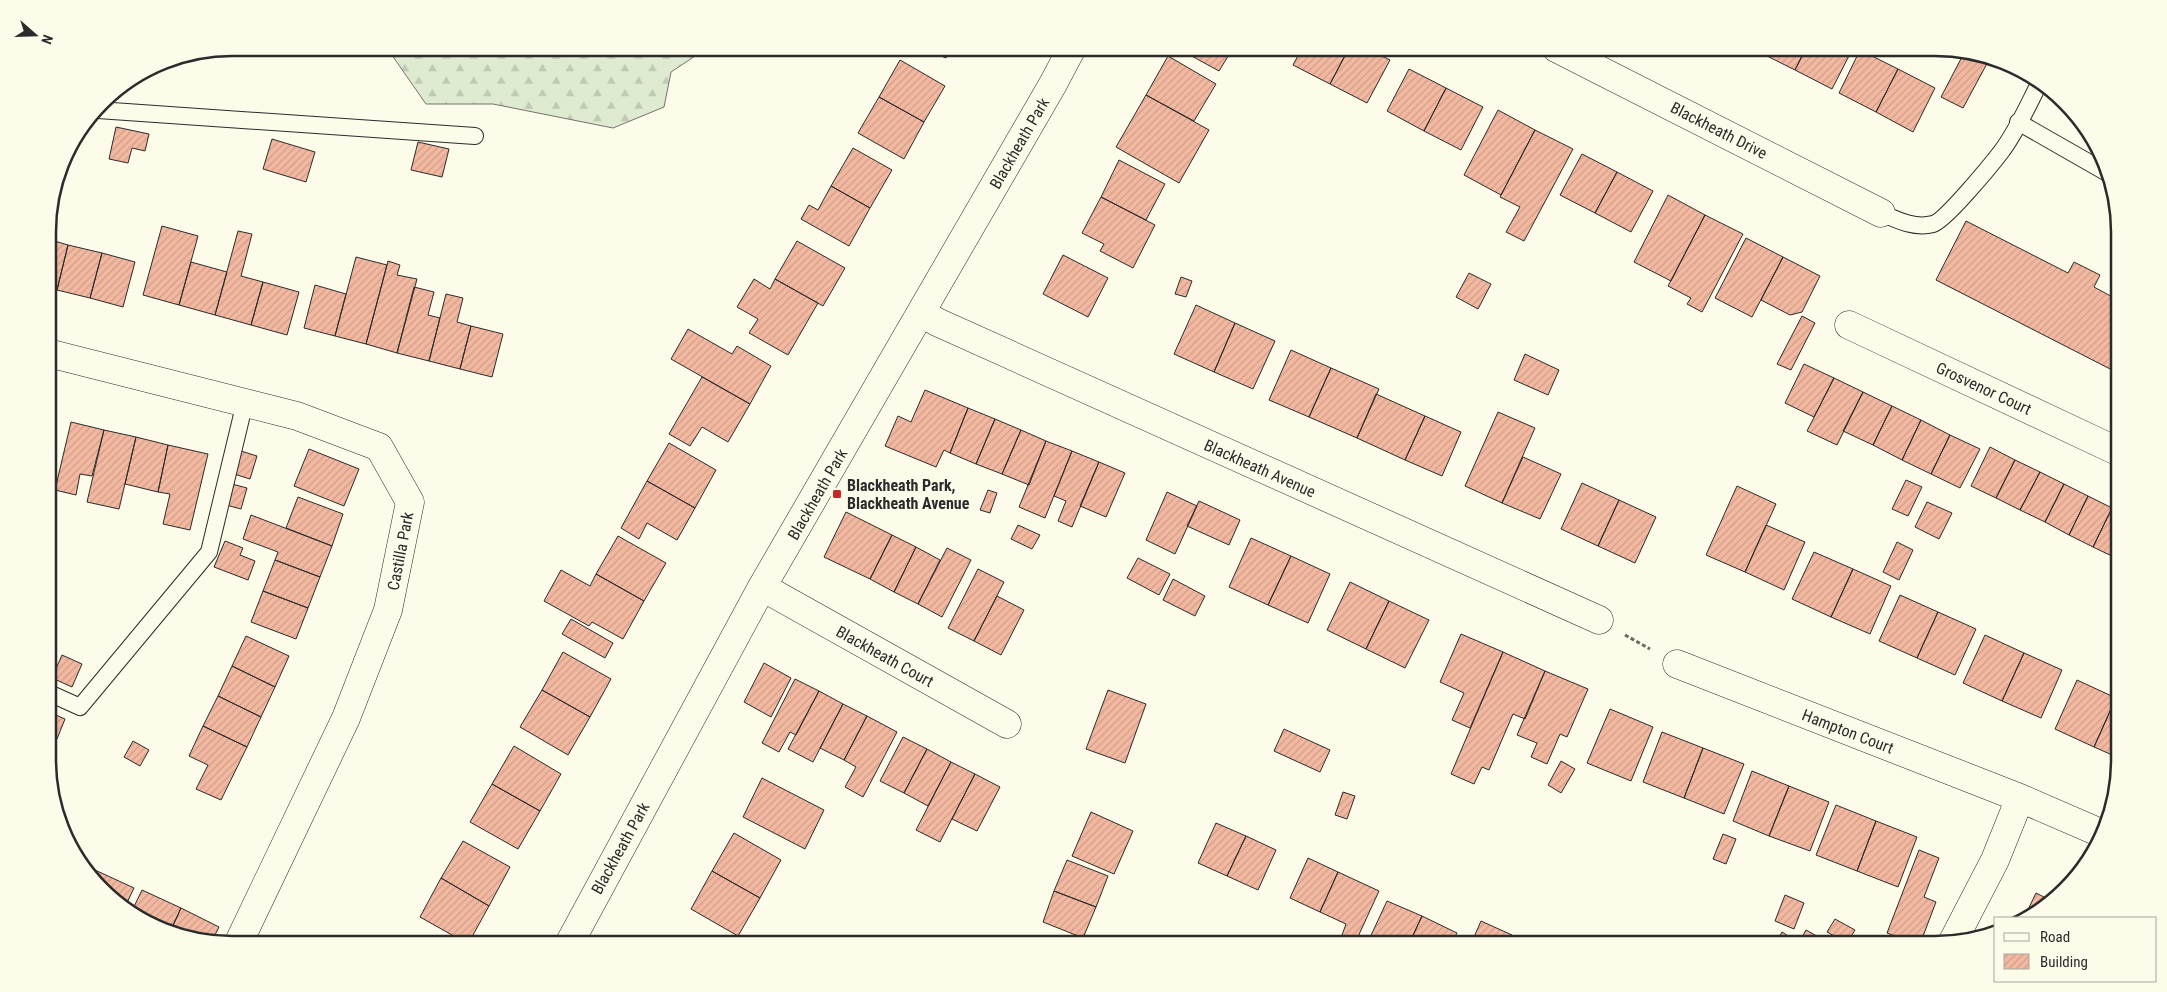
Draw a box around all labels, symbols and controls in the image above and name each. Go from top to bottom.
north arrow [10,10,60,60]
text: N [38,33,56,46]
street label: Blackheath Park [986,94,1054,192]
street label: Blackheath Drive [1667,98,1770,163]
street label: Grosvenor Court [1933,358,2035,419]
street label: Blackheath Avenue [1201,435,1318,501]
street label: Blackheath Park [784,445,852,543]
place label: Blackheath Park, Blackheath Avenue [847,476,970,513]
marker: Blackheath Park, Blackheath Avenue [831,488,843,500]
street label: Castilla Park [384,509,418,592]
street label: Blackheath Court [833,622,937,691]
street label: Hampton Court [1799,705,1896,758]
street label: Blackheath Park [587,798,654,898]
legend [1994,917,2157,982]
text: Road [2040,928,2070,946]
text: Building [2040,953,2088,971]

